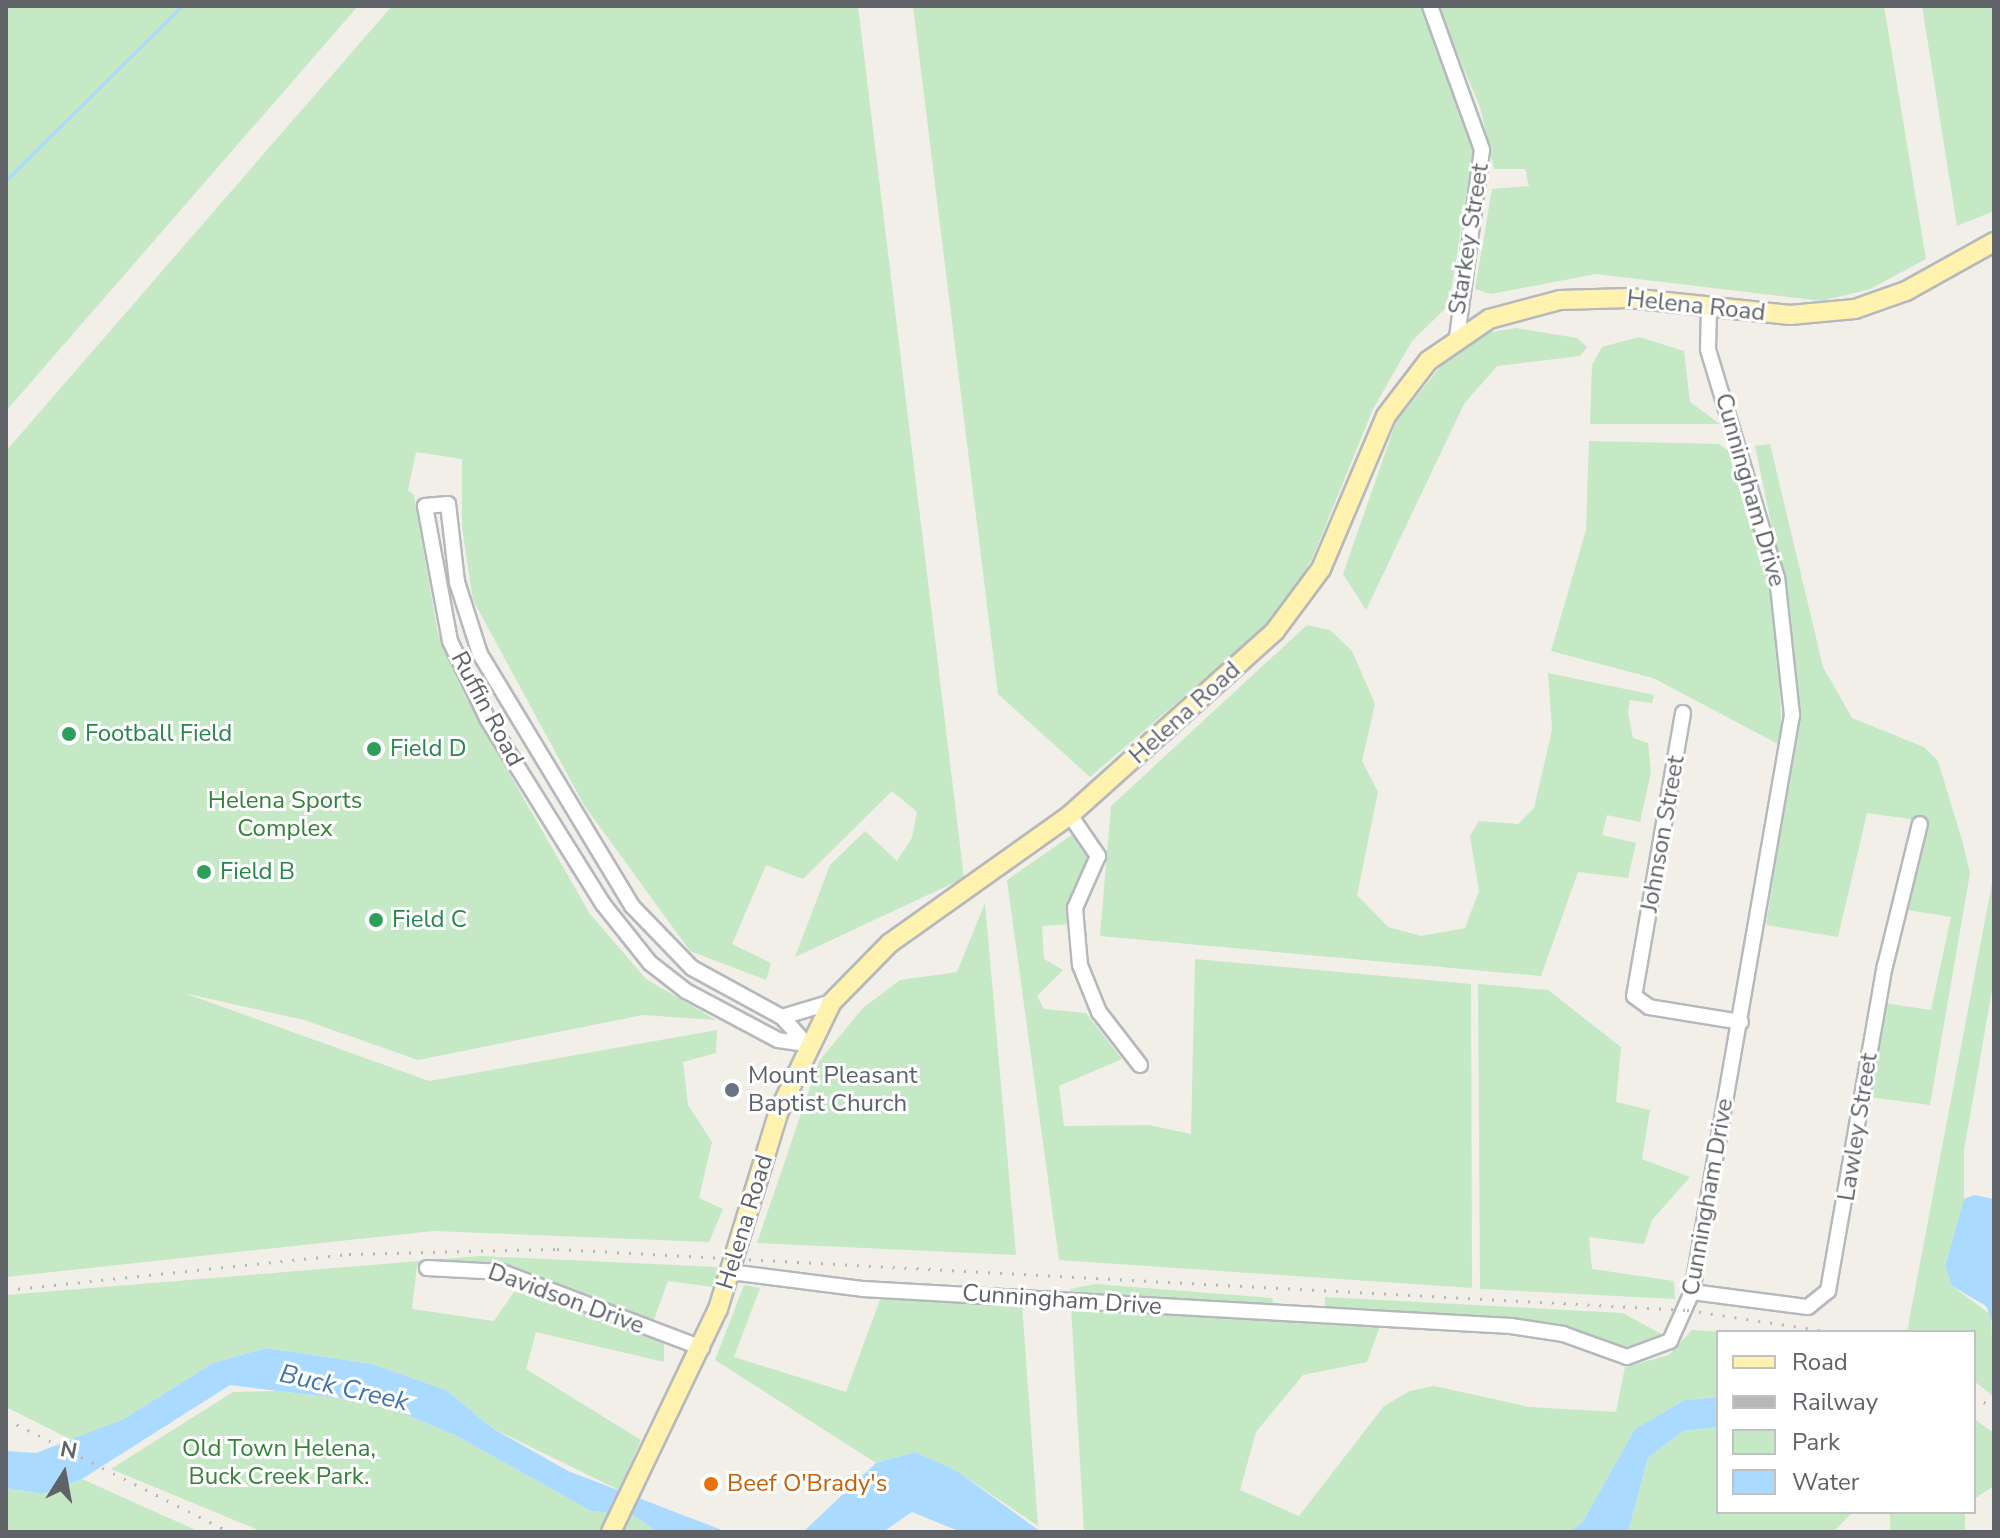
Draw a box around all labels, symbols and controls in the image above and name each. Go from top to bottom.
street label: Starkey Street [1443,161,1495,317]
street label: Helena Road [1625,284,1767,328]
street label: Cunningham Drive [1709,390,1791,590]
street label: Ruffin Road [445,647,529,771]
street label: Helena Road [1124,656,1246,770]
place label: Football Field [85,720,232,748]
marker: Football Field [60,725,78,743]
place label: Field D [390,735,466,763]
marker: Field D [365,740,383,758]
street label: Johnson Street [1635,753,1691,915]
park label: Helena Sports Complex [208,787,362,843]
place label: Field B [220,858,295,886]
marker: Field B [195,863,213,881]
place label: Field C [392,906,467,934]
marker: Field C [367,911,385,929]
street label: Lawley Street [1832,1051,1884,1203]
place label: Mount Pleasant Baptist Church [748,1062,917,1118]
marker: Mount Pleasant Baptist Church [723,1081,741,1099]
street label: Cunningham Drive [1676,1096,1740,1298]
street label: Helena Road [711,1151,779,1293]
street label: Davidson Drive [484,1257,648,1341]
street label: Cunningham Drive [961,1279,1163,1321]
legend [1716,1330,1976,1514]
text: Road [1792,1346,1848,1378]
water label: Buck Creek [277,1358,411,1418]
text: Railway [1792,1386,1878,1418]
text: Park [1792,1426,1840,1458]
north arrow [24,1434,104,1514]
text: N [58,1434,80,1467]
park label: Old Town Helena, Buck Creek Park. [182,1435,376,1491]
text: Water [1792,1466,1859,1498]
place label: Beef O'Brady's [727,1470,887,1498]
marker: Beef O'Brady's [702,1475,720,1493]

